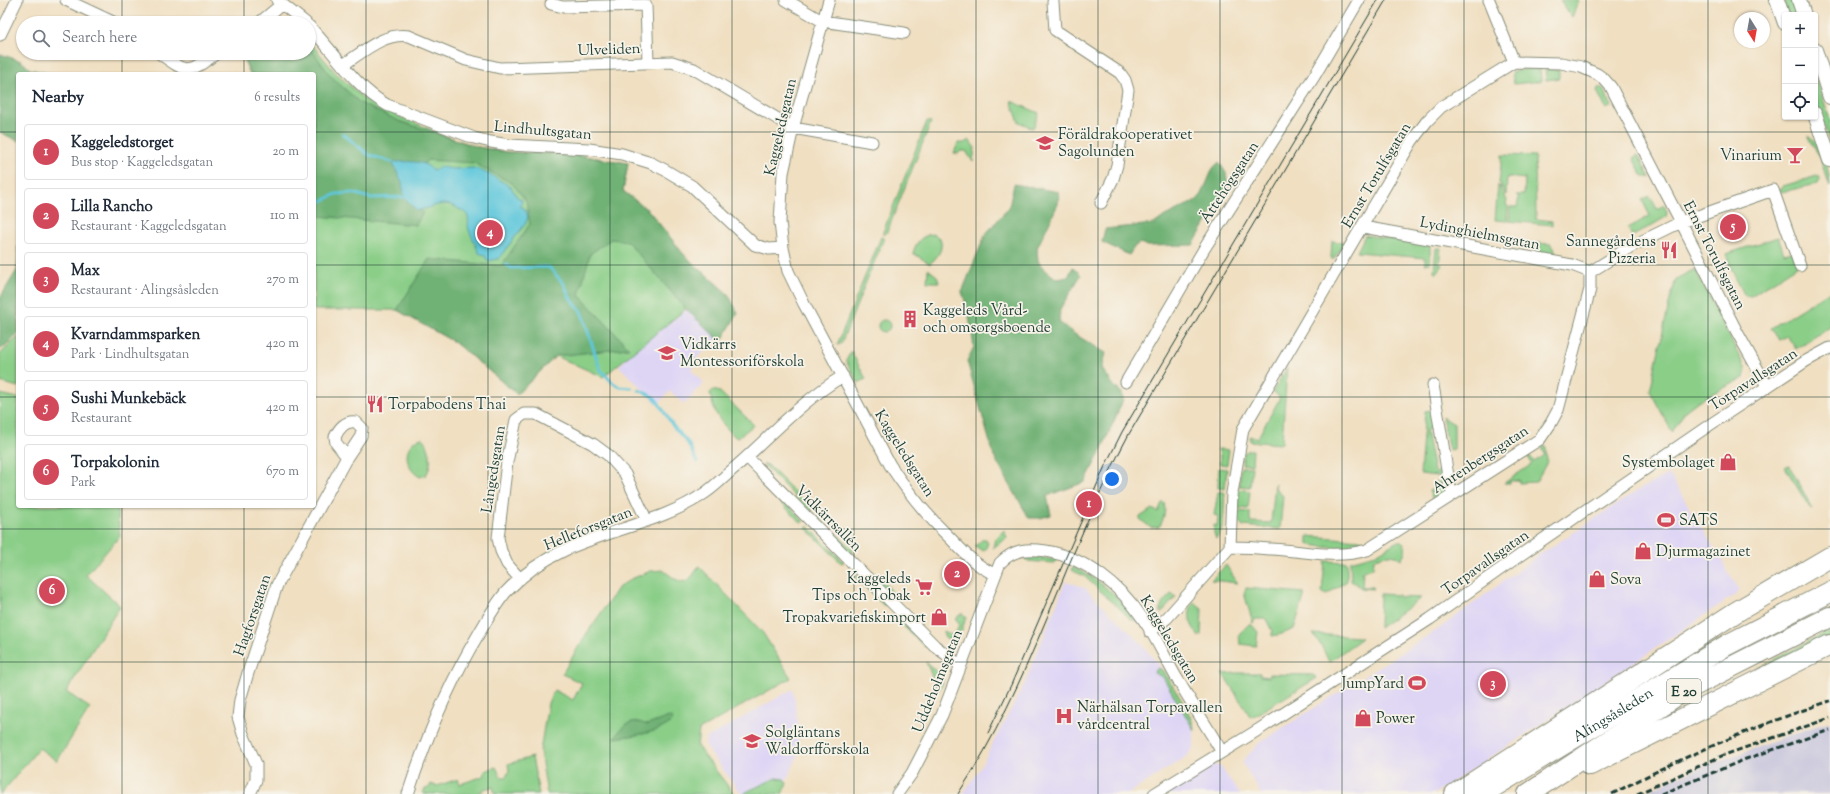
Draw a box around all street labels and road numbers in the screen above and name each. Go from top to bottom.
street label: Ulveliden [577,39,641,62]
street label: Kaggeledsgatan [760,76,803,178]
street label: Lindhultsgatan [493,117,593,146]
street label: Ernst Torulfsgatan [1337,119,1417,232]
street label: Ättehögsgatan [1195,137,1265,228]
street label: Ernst Torulfsgatan [1677,198,1750,314]
street label: Lydinghielmsgatan [1418,213,1542,256]
street label: Torpavallsgatan [1705,344,1802,417]
street label: Kaggeledsgatan [868,406,939,502]
street label: Ahrenbergsgatan [1428,421,1533,499]
street label: Långedsgatan [477,424,512,514]
street label: Vidkärrsallén [790,481,866,557]
street label: Helleforsgatan [541,502,636,557]
street label: Torpavallsgatan [1438,525,1534,601]
street label: Hagforsgatan [230,572,277,659]
street label: Kaggeledsgatan [1134,592,1203,688]
street label: Uddeholmsgatan [908,627,969,736]
road number: E 20 [1667,679,1701,703]
street label: Alingsåsleden [1569,683,1658,748]

